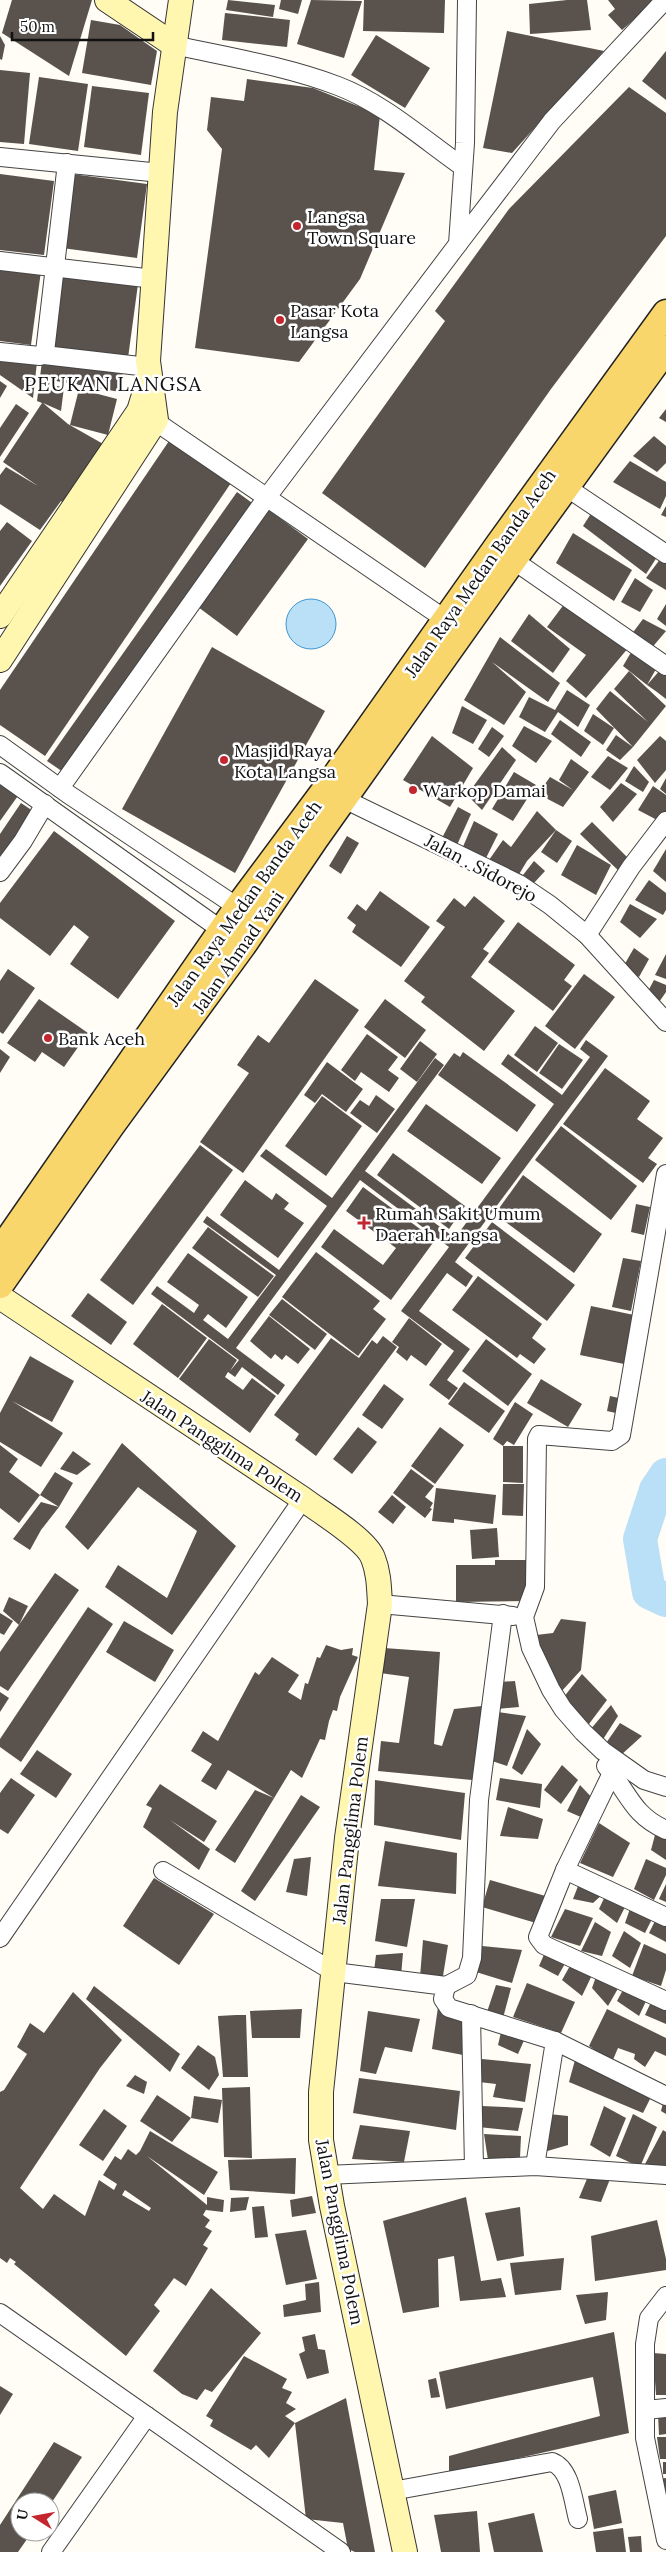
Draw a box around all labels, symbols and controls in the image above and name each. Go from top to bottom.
scale bar [12,10,154,42]
text: 50 m [20,17,55,36]
place label: Langsa Town Square [307,205,416,249]
marker: Langsa Town Square [291,220,303,232]
place label: Pasar Kota Langsa [290,299,379,343]
marker: Pasar Kota Langsa [274,314,286,326]
district label: PEUKAN LANGSA [24,371,202,396]
street label: Jalan Raya Medan Banda Aceh [399,464,561,682]
place label: Masjid Raya Kota Langsa [234,739,336,783]
marker: Masjid Raya Kota Langsa [218,754,230,766]
place label: Warkop Damai [423,779,546,802]
marker: Warkop Damai [407,784,419,796]
street label: Jalan Raya Medan Banda Aceh [161,795,327,1011]
street label: Jalan . Sidorejo [420,828,541,907]
street label: Jalan Ahmad Yani [187,886,289,1019]
place label: Bank Aceh [58,1027,145,1050]
marker: Bank Aceh [42,1032,54,1044]
place label: Rumah Sakit Umum Daerah Langsa [375,1202,541,1246]
marker: Rumah Sakit Umum Daerah Langsa [357,1216,371,1230]
street label: Jalan Pangglima Polem [136,1384,308,1507]
street label: Jalan Pangglima Polem [327,1735,373,1926]
street label: Jalan Pangglima Polem [310,2136,369,2327]
north arrow [10,2492,60,2542]
text: U [12,2507,32,2521]

